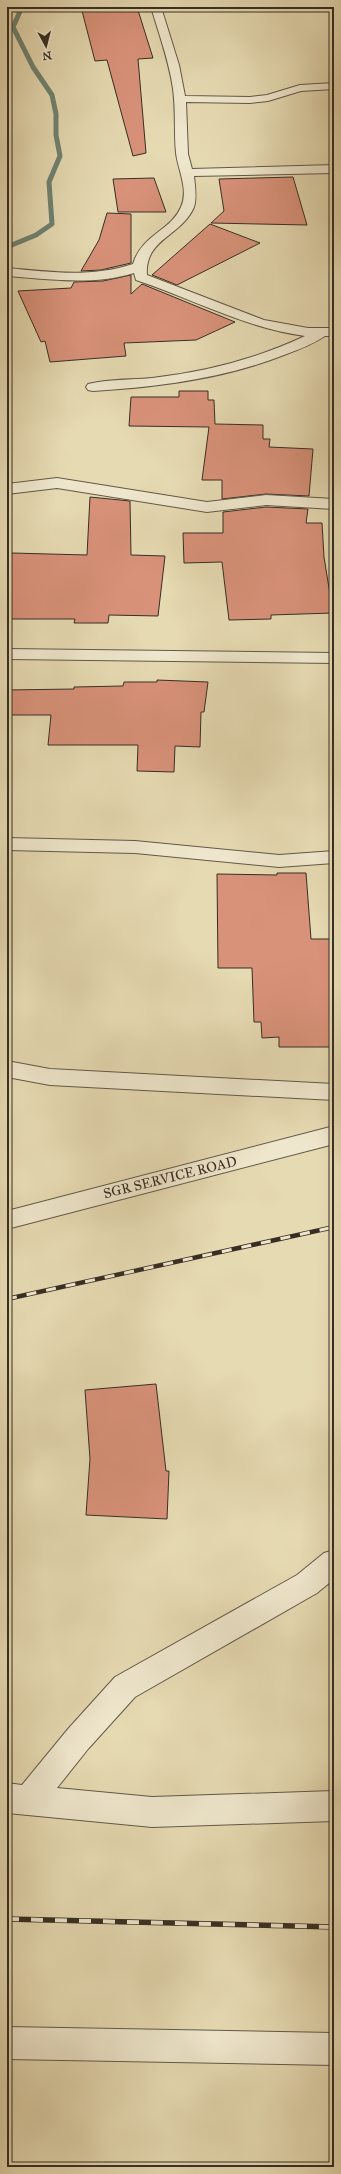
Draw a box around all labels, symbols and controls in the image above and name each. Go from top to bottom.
north arrow [26,26,66,66]
text: N [41,48,53,63]
street label: SGR SERVICE ROAD [102,1153,239,1202]

